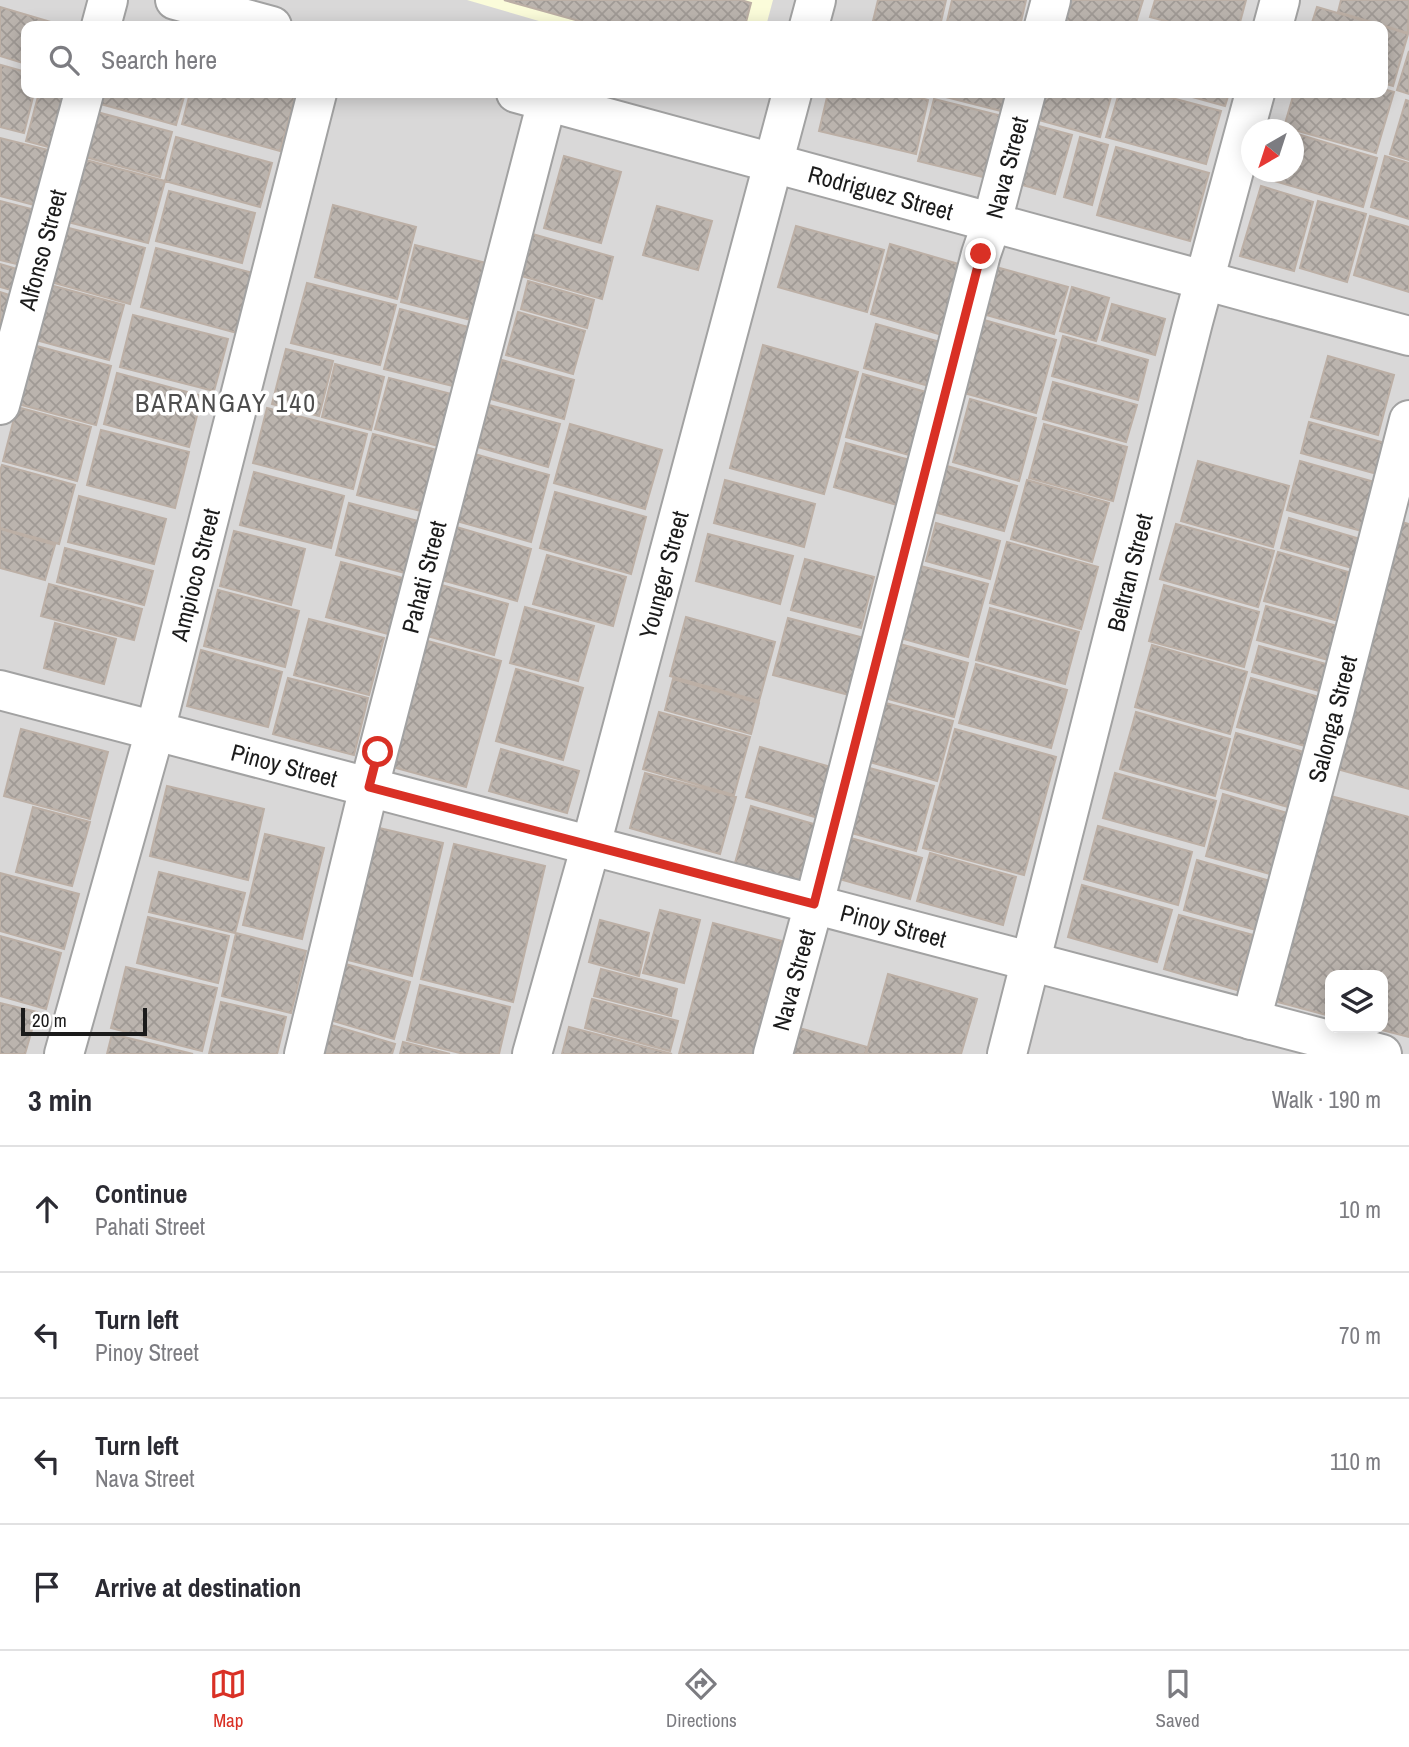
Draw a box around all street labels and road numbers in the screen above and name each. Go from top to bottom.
street label: Nava Street [978,112,1035,222]
street label: Rodriguez Street [805,157,957,227]
street label: Alfonso Street [10,185,74,314]
street label: Ampioco Street [162,504,227,645]
street label: Younger Street [631,507,696,642]
street label: Beltran Street [1099,509,1160,635]
street label: Pahati Street [394,517,454,636]
street label: Salonga Street [1300,651,1364,786]
street label: Pinoy Street [228,736,341,794]
street label: Pinoy Street [837,896,951,955]
street label: Nava Street [764,925,823,1034]

